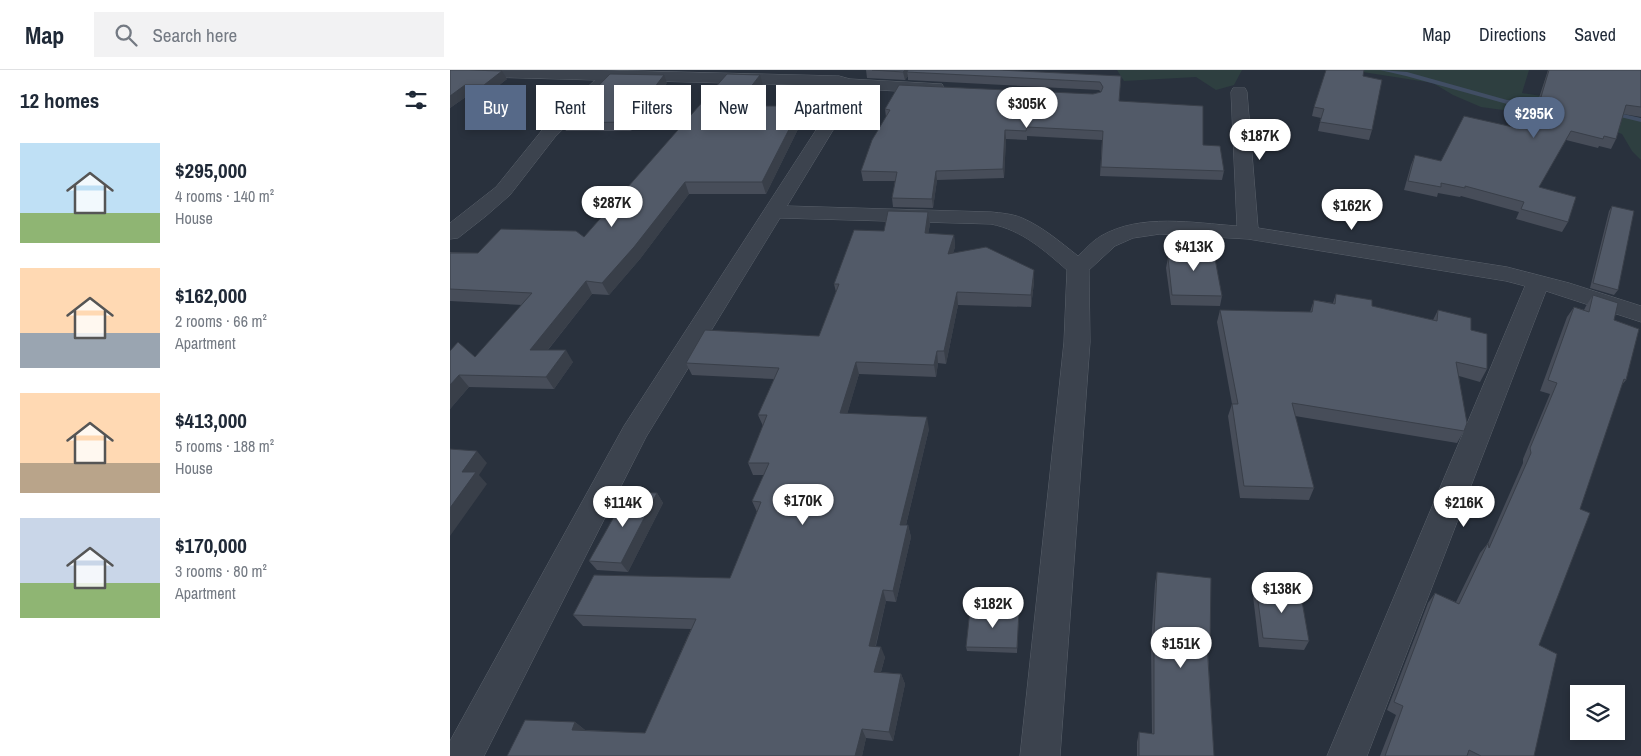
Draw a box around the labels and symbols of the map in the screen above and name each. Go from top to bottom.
pin: $305K [992,87,1062,129]
pin: $295K [1499,97,1569,139]
pin: $187K [1225,118,1295,161]
pin: $287K [577,186,647,228]
pin: $162K [1317,189,1387,231]
pin: $413K [1159,230,1229,272]
pin: $170K [768,484,838,526]
pin: $114K [588,486,658,528]
pin: $216K [1429,486,1499,528]
pin: $138K [1247,572,1317,614]
pin: $182K [958,586,1028,629]
pin: $151K [1146,626,1216,669]

